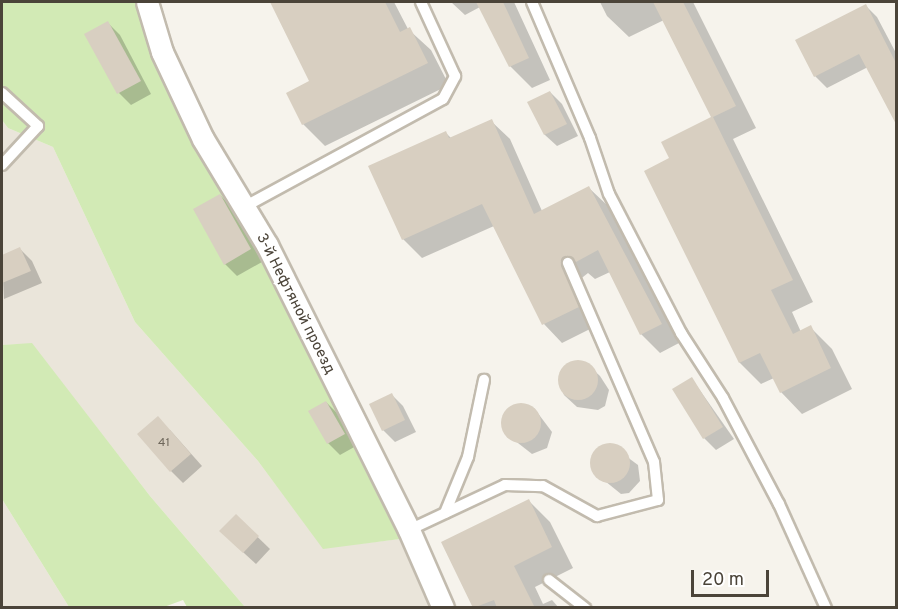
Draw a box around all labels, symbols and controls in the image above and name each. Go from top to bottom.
street label: 3-й Нефтяной проезд [252,231,338,377]
house number: 41 [158,437,170,451]
scale bar [694,558,772,596]
text: 20 m [702,569,744,592]

